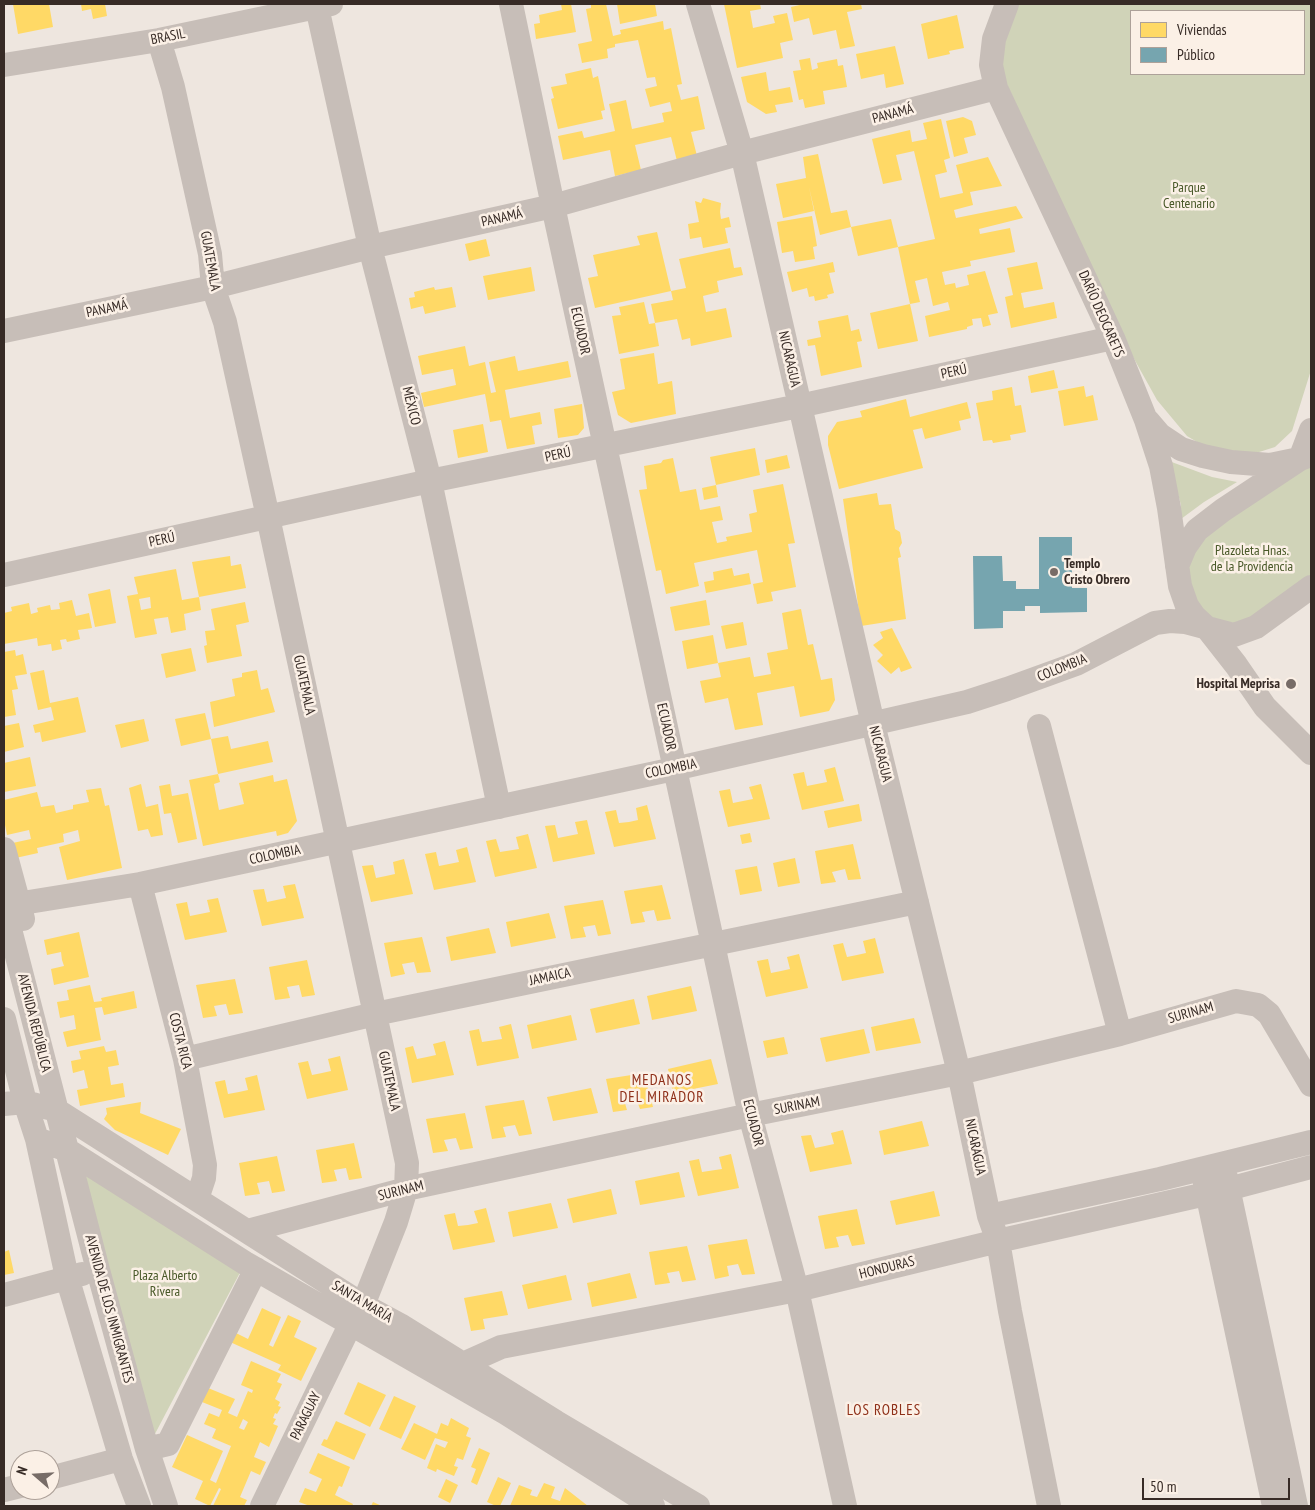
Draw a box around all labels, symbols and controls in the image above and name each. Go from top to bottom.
legend [1130,10,1305,75]
text: Viviendas [1177,20,1227,39]
street label: BRASIL [149,25,187,49]
text: Público [1177,45,1215,64]
street label: PANAMÁ [871,100,915,128]
park label: Parque Centenario [1163,180,1215,212]
street label: PANAMÁ [480,205,524,231]
street label: GUATEMALA [196,230,224,292]
street label: DARÍO DEOCARETS [1074,268,1128,360]
street label: PANAMÁ [85,296,129,322]
street label: ECUADOR [567,306,593,356]
street label: NICARAGUA [774,329,804,389]
street label: PERÚ [939,361,969,383]
street label: MÉXICO [398,385,424,427]
street label: PERÚ [543,444,573,466]
street label: PERÚ [147,529,177,551]
park label: Plazoleta Hnas. de la Providencia [1211,543,1293,576]
place label: Templo Cristo Obrero [1064,556,1130,588]
marker: Templo Cristo Obrero [1048,566,1060,578]
street label: COLOMBIA [1035,650,1089,686]
street label: GUATEMALA [290,654,318,716]
place label: Hospital Meprisa [1196,676,1280,692]
marker: Hospital Meprisa [1284,677,1298,691]
street label: ECUADOR [653,702,679,752]
street label: NICARAGUA [865,724,895,784]
street label: COLOMBIA [644,755,698,783]
street label: COLOMBIA [248,841,302,869]
street label: JAMAICA [528,964,572,990]
street label: AVENIDA REPÚBLICA [14,972,54,1074]
street label: SURINAM [1166,999,1216,1027]
street label: COSTA RICA [165,1011,195,1071]
street label: GUATEMALA [375,1050,403,1112]
district label: MEDANOS DEL MIRADOR [618,1072,706,1107]
street label: SURINAM [773,1093,821,1119]
street label: ECUADOR [739,1098,767,1148]
street label: NICARAGUA [961,1117,989,1177]
street label: SURINAM [376,1177,426,1205]
street label: AVENIDA DE LOS INMIGRANTES [81,1233,137,1385]
street label: HONDURAS [858,1253,916,1283]
park label: Plaza Alberto Rivera [133,1268,197,1300]
street label: SANTA MARÍA [329,1277,395,1327]
street label: PARAGUAY [287,1389,325,1443]
district label: LOS ROBLES [846,1402,922,1420]
north arrow [10,1450,60,1500]
text: N [12,1464,32,1477]
scale bar [1145,1468,1292,1500]
text: 50 m [1150,1477,1176,1496]

